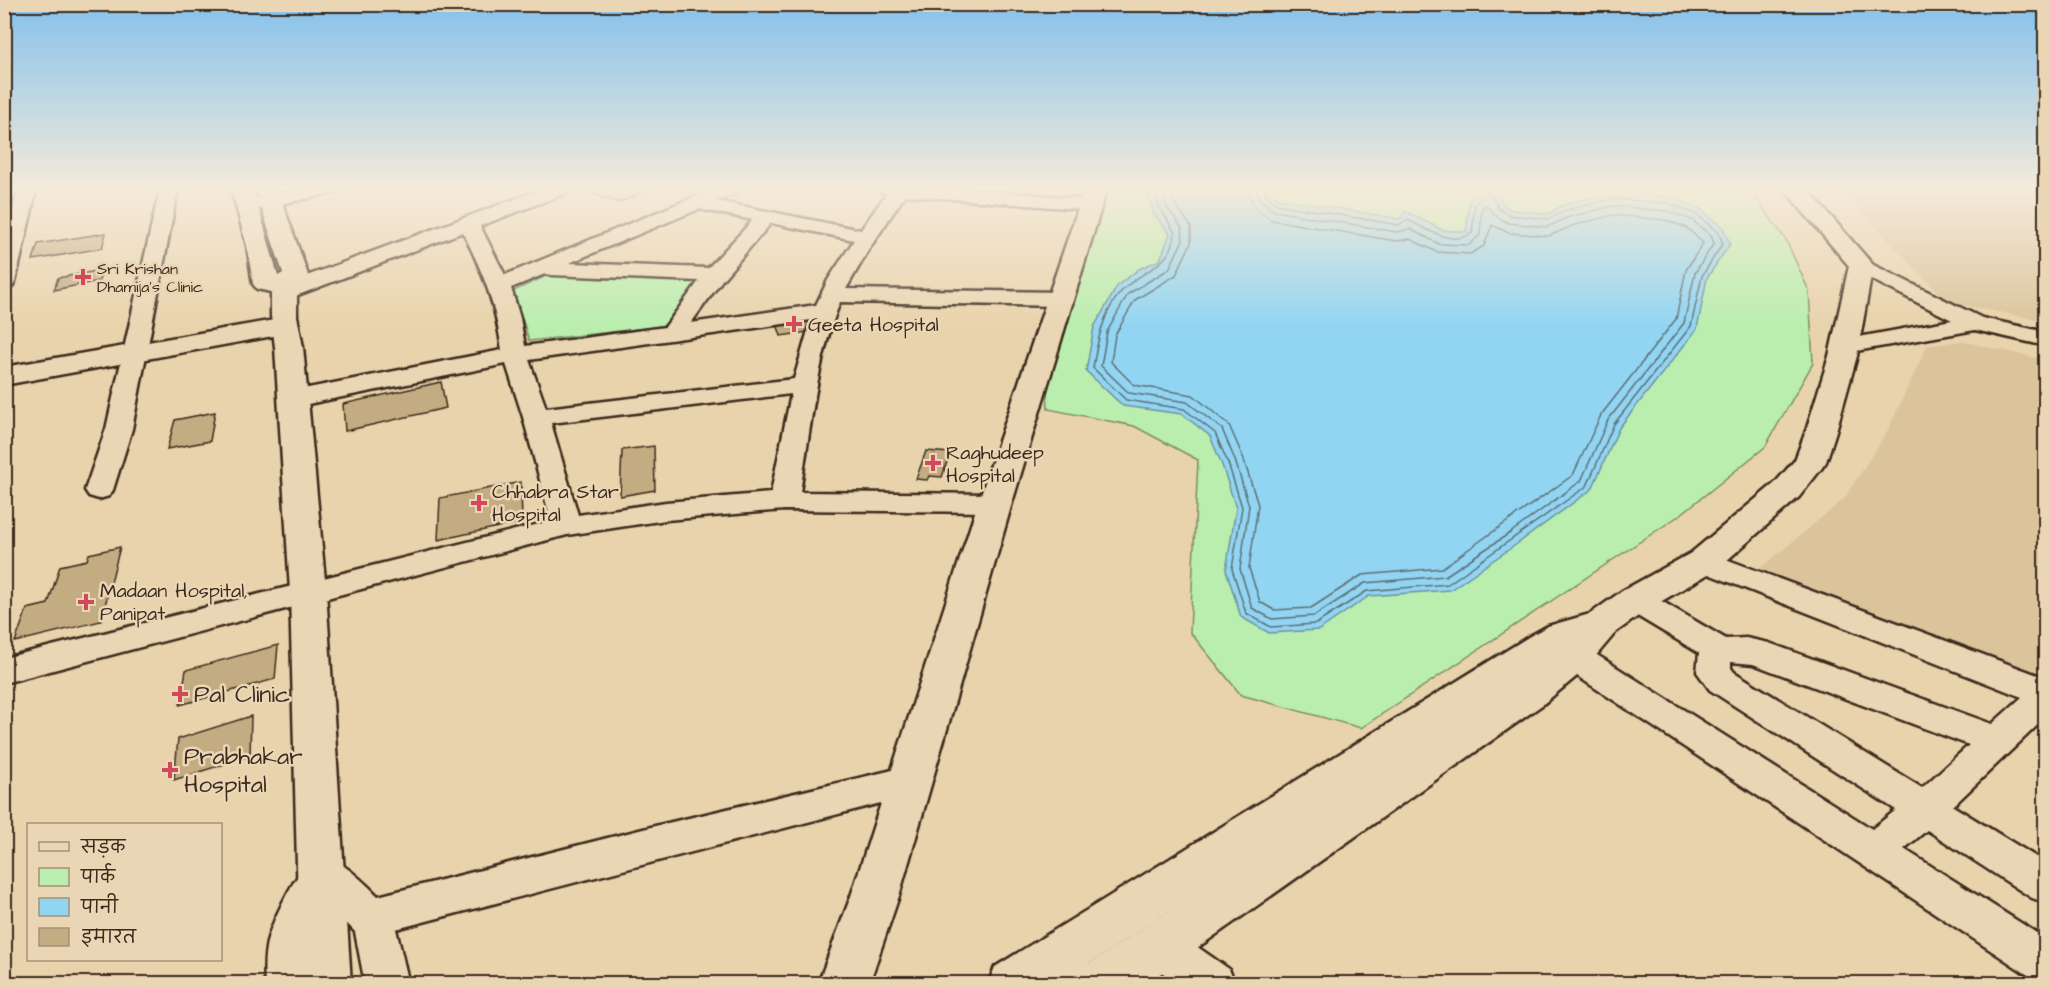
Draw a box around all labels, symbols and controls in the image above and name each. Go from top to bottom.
place label: Sri Krishan Dhamija's Clinic [97,258,203,298]
marker: Sri Krishan Dhamija's Clinic [74,268,92,286]
place label: Geeta Hospital [808,311,939,339]
marker: Geeta Hospital [785,315,803,333]
place label: Raghudeep Hospital [946,439,1044,490]
marker: Raghudeep Hospital [924,454,942,472]
place label: Chhabra Star Hospital [492,478,619,529]
marker: Chhabra Star Hospital [470,494,488,512]
place label: Madaan Hospital, Panipat [100,577,248,628]
marker: Madaan Hospital, Panipat [77,593,95,611]
place label: Pal Clinic [194,678,290,712]
marker: Pal Clinic [171,685,189,703]
place label: Prabhakar Hospital [184,740,303,802]
marker: Prabhakar Hospital [161,761,179,779]
legend [27,823,222,961]
text: सड़क [80,835,126,860]
text: पार्क [80,863,116,890]
text: पानी [80,893,119,920]
text: इमारत [81,925,137,950]

